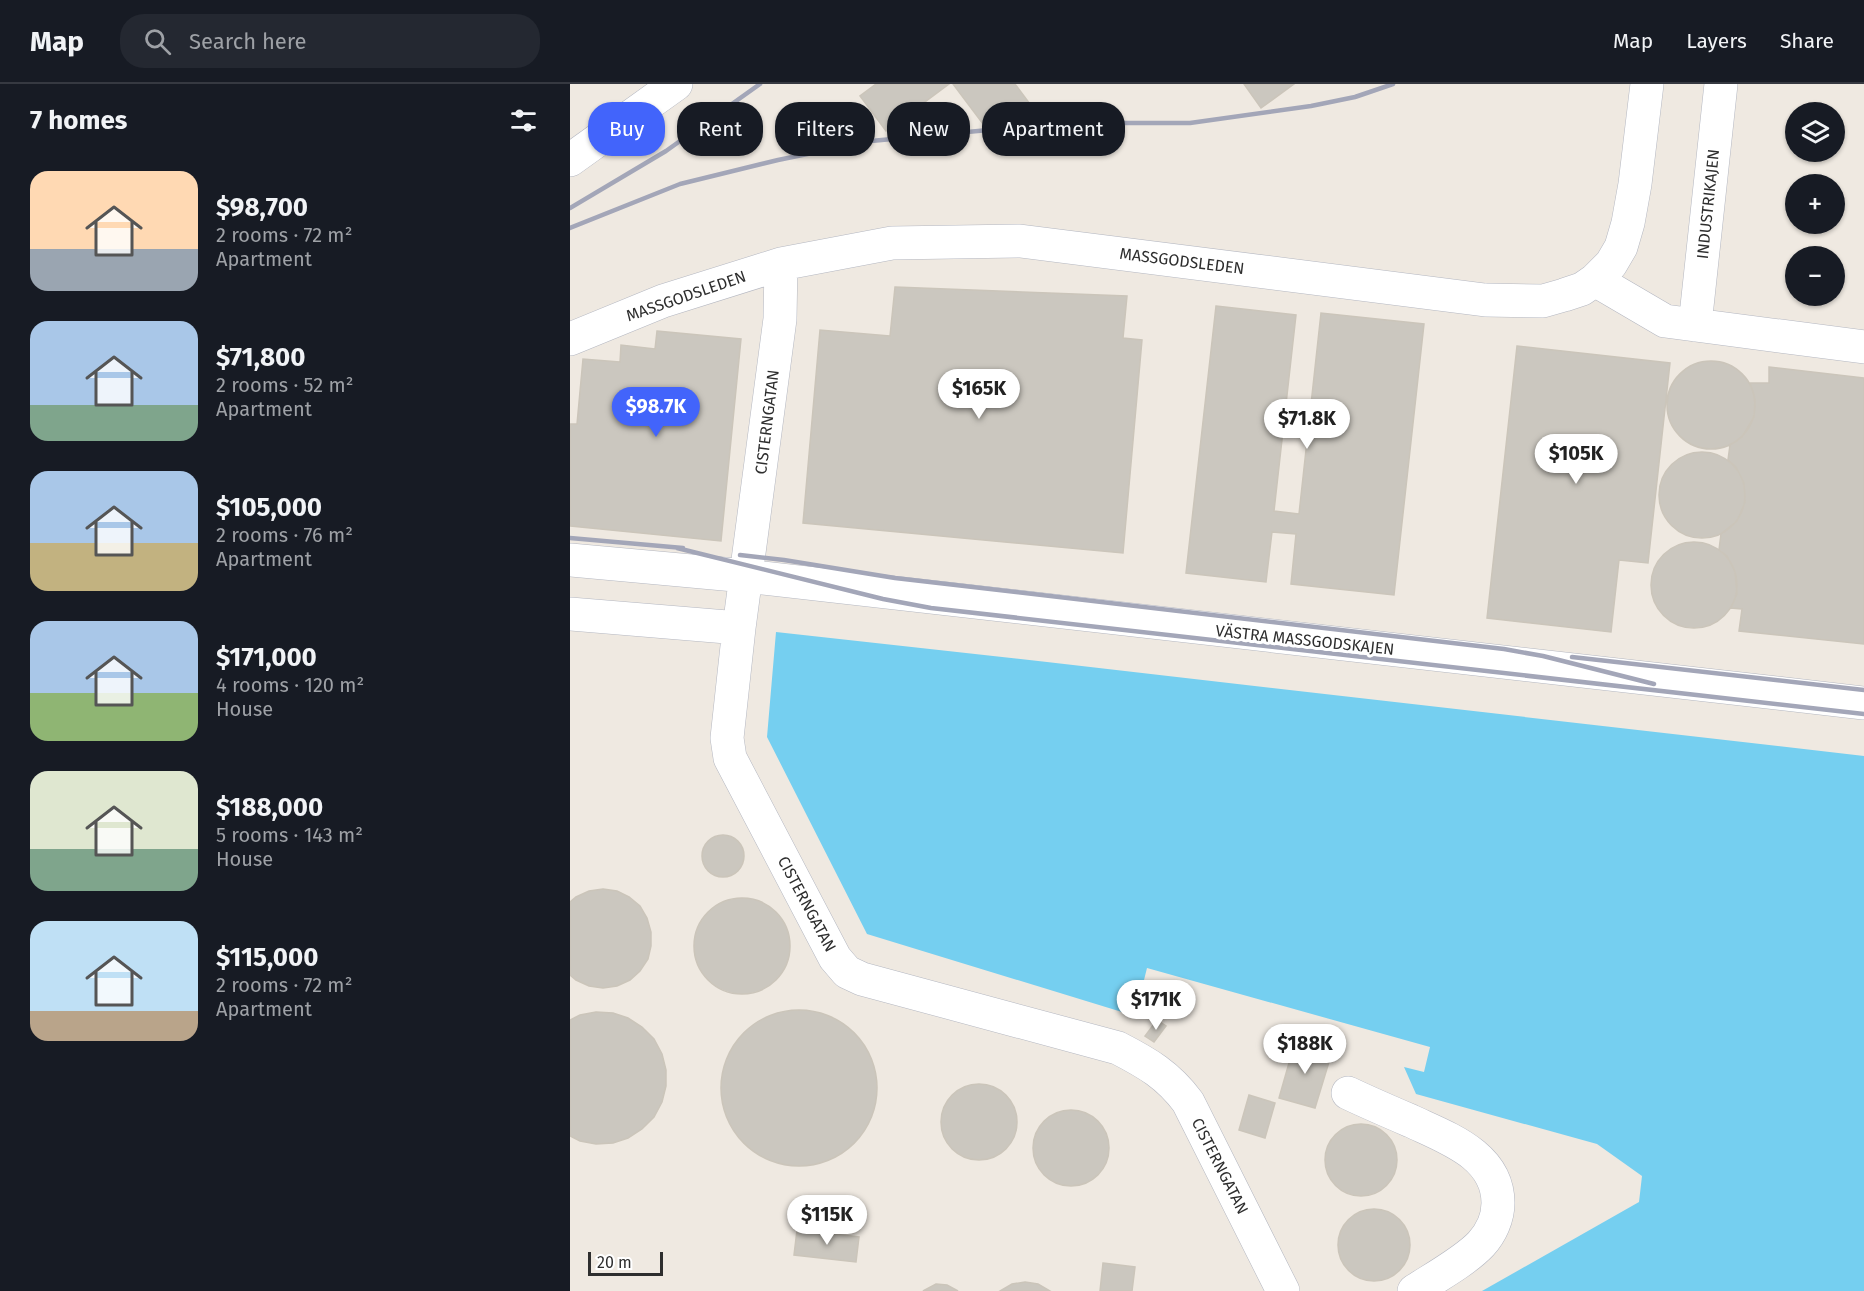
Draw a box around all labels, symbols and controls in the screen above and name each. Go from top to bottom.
search box [120,14,540,68]
text: Map [30,25,84,58]
icon: search [141,25,174,58]
text: Search here [189,28,307,55]
text: Map [1613,28,1653,54]
text: Layers [1686,28,1747,54]
text: Share [1780,28,1834,54]
chip: Buy [588,102,665,156]
chip: Rent [677,102,763,156]
chip: Filters [775,102,875,156]
chip: New [887,102,970,156]
chip: Apartment [982,102,1125,156]
map controls [1785,102,1845,306]
button: layers [1785,102,1845,162]
icon: filters [507,104,540,137]
text: 7 homes [30,105,127,136]
street label: INDUSTRIKAJEN [1693,148,1723,260]
button: + [1785,174,1845,234]
text: $98,700 [216,192,308,223]
icon: home [78,195,150,267]
text: 2 rooms · 72 m² [216,223,352,247]
street label: MASSGODSLEDEN [1119,244,1245,278]
button: − [1785,246,1845,306]
text: Apartment [216,247,312,271]
street label: MASSGODSLEDEN [624,267,748,325]
text: $71,800 [216,342,305,373]
icon: home [78,345,150,417]
street label: CISTERNGATAN [751,368,783,476]
pin: $165K [937,369,1021,420]
text: 2 rooms · 52 m² [216,373,354,397]
text: $165K [952,376,1006,400]
pin: $98.7K [607,387,705,438]
text: $98.7K [626,394,686,418]
text: Apartment [216,397,312,421]
pin: $71.8K [1258,399,1356,450]
text: $71.8K [1278,406,1336,430]
pin: $105K [1534,434,1618,485]
text: $105K [1549,441,1603,465]
text: $105,000 [216,492,322,523]
icon: home [78,495,150,567]
text: 2 rooms · 76 m² [216,523,353,547]
text: Apartment [216,547,312,571]
street label: VÄSTRA MASSGODSKAJEN [1215,621,1395,659]
text: $171,000 [216,642,317,673]
icon: home [78,645,150,717]
text: 4 rooms · 120 m² [216,673,364,697]
text: House [216,697,273,721]
text: $188,000 [216,792,323,823]
icon: home [78,795,150,867]
text: 5 rooms · 143 m² [216,823,363,847]
text: House [216,847,273,871]
street label: CISTERNGATAN [774,853,840,955]
text: $115,000 [216,942,318,973]
icon: home [78,945,150,1017]
text: 2 rooms · 72 m² [216,973,352,997]
pin: $171K [1114,980,1198,1031]
text: $171K [1131,987,1181,1011]
text: Apartment [216,997,312,1021]
pin: $188K [1263,1024,1347,1075]
text: $188K [1277,1031,1333,1055]
street label: CISTERNGATAN [1188,1115,1252,1217]
pin: $115K [785,1195,869,1246]
text: $115K [801,1202,853,1226]
scale bar [588,1249,663,1276]
text: 20 m [597,1253,632,1272]

